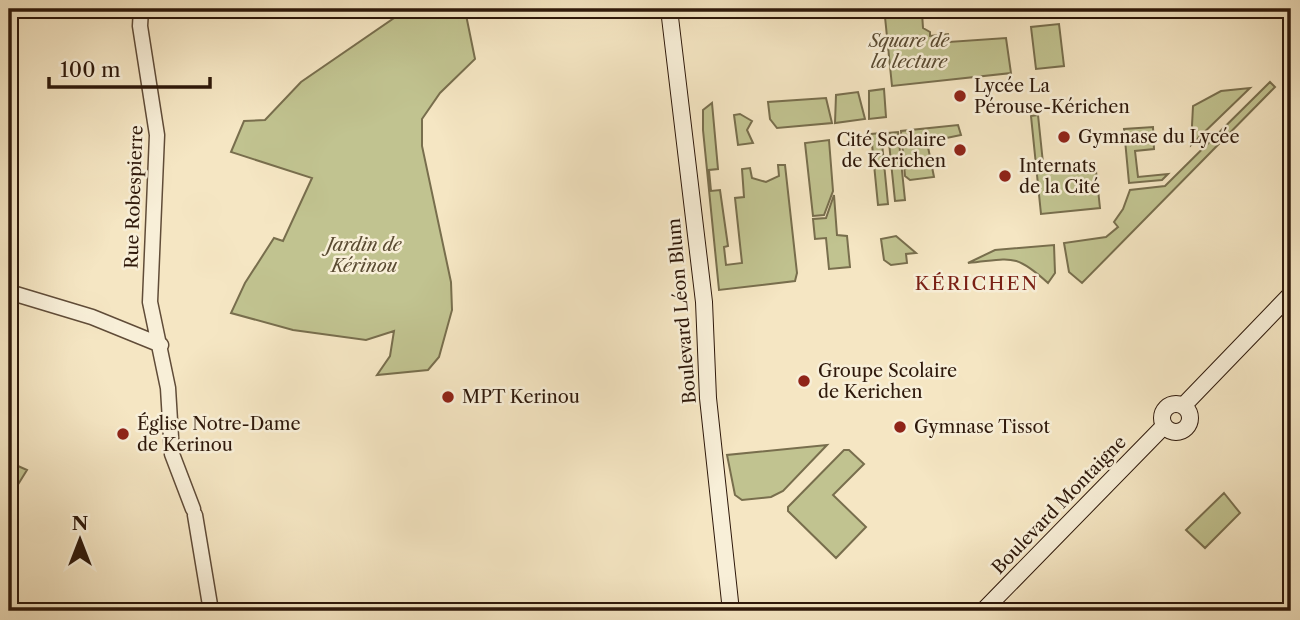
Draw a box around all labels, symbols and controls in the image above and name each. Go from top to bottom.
park label: Square de la lecture [868,30,950,73]
scale bar [49,46,210,90]
text: 100 m [60,57,121,82]
place label: Lycée La Pérouse-Kérichen [974,75,1130,118]
marker: Lycée La Pérouse-Kérichen [952,88,968,104]
street label: Rue Robespierre [121,125,147,269]
place label: Gymnase du Lycée [1078,126,1240,148]
place label: Cité Scolaire de Kerichen [836,129,946,172]
marker: Gymnase du Lycée [1056,129,1072,145]
marker: Cité Scolaire de Kerichen [952,142,968,158]
place label: Internats de la Cité [1019,155,1100,198]
marker: Internats de la Cité [997,168,1013,184]
street label: Boulevard Léon Blum [663,217,701,405]
park label: Jardin de Kérinou [322,234,403,277]
district label: KÉRICHEN [915,272,1039,295]
place label: Groupe Scolaire de Kerichen [818,360,957,403]
marker: Groupe Scolaire de Kerichen [796,373,812,389]
place label: MPT Kerinou [462,386,580,408]
marker: MPT Kerinou [440,389,456,405]
place label: Église Notre-Dame de Kerinou [137,412,301,456]
place label: Gymnase Tissot [914,416,1051,438]
marker: Gymnase Tissot [892,419,908,435]
marker: Église Notre-Dame de Kerinou [115,426,131,442]
street label: Boulevard Montaigne [987,431,1131,579]
north arrow [46,504,116,574]
text: N [72,512,88,535]

